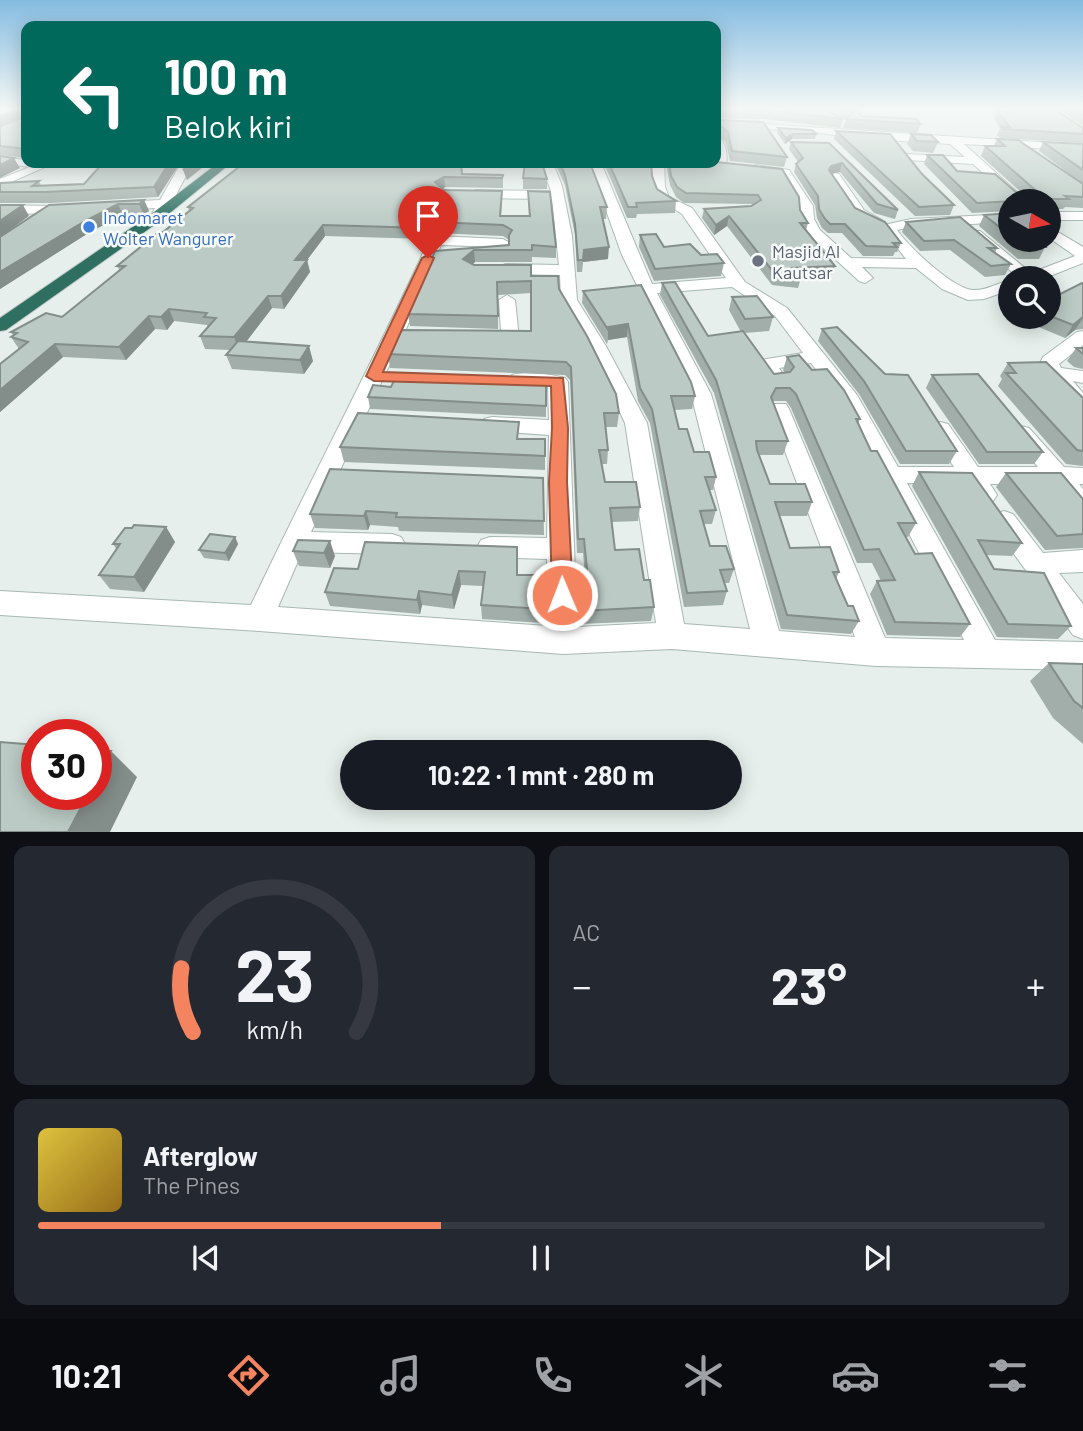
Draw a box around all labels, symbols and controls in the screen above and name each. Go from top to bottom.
text: 100 m [164,46,288,105]
icon: left [49,49,140,140]
text: Belok kiri [164,106,292,144]
pin [398,186,458,258]
north arrow [998,189,1060,252]
map controls [998,189,1061,329]
icon: arrive [409,197,447,235]
place label: Indomaret Wolter Wangurer [103,206,234,249]
marker: Indomaret Wolter Wangurer [81,219,97,235]
place label: Masjid Al Kautsar [772,240,840,283]
marker: Masjid Al Kautsar [750,253,766,269]
button: search [998,266,1061,329]
position arrow [525,558,599,632]
speed limit sign: 30 [21,719,112,810]
text: 10:22 · 1 mnt · 280 m [428,759,654,790]
text: AC [573,918,600,946]
text: 23 [235,929,314,1017]
text: 23° [771,953,847,1015]
text: − [573,962,592,1008]
text: + [1026,962,1045,1008]
text: km/h [246,1013,303,1043]
text: Afterglow [143,1140,258,1171]
text: The Pines [143,1171,240,1199]
icon: previous [187,1239,225,1277]
icon: pause [522,1239,560,1277]
icon: next [858,1239,896,1277]
icon: directions [224,1351,273,1400]
icon: music [376,1351,425,1400]
icon: phone [528,1351,577,1400]
icon: climate [679,1351,728,1400]
icon: car [831,1351,880,1400]
icon: filters [983,1351,1032,1400]
text: 10:21 [51,1356,122,1394]

